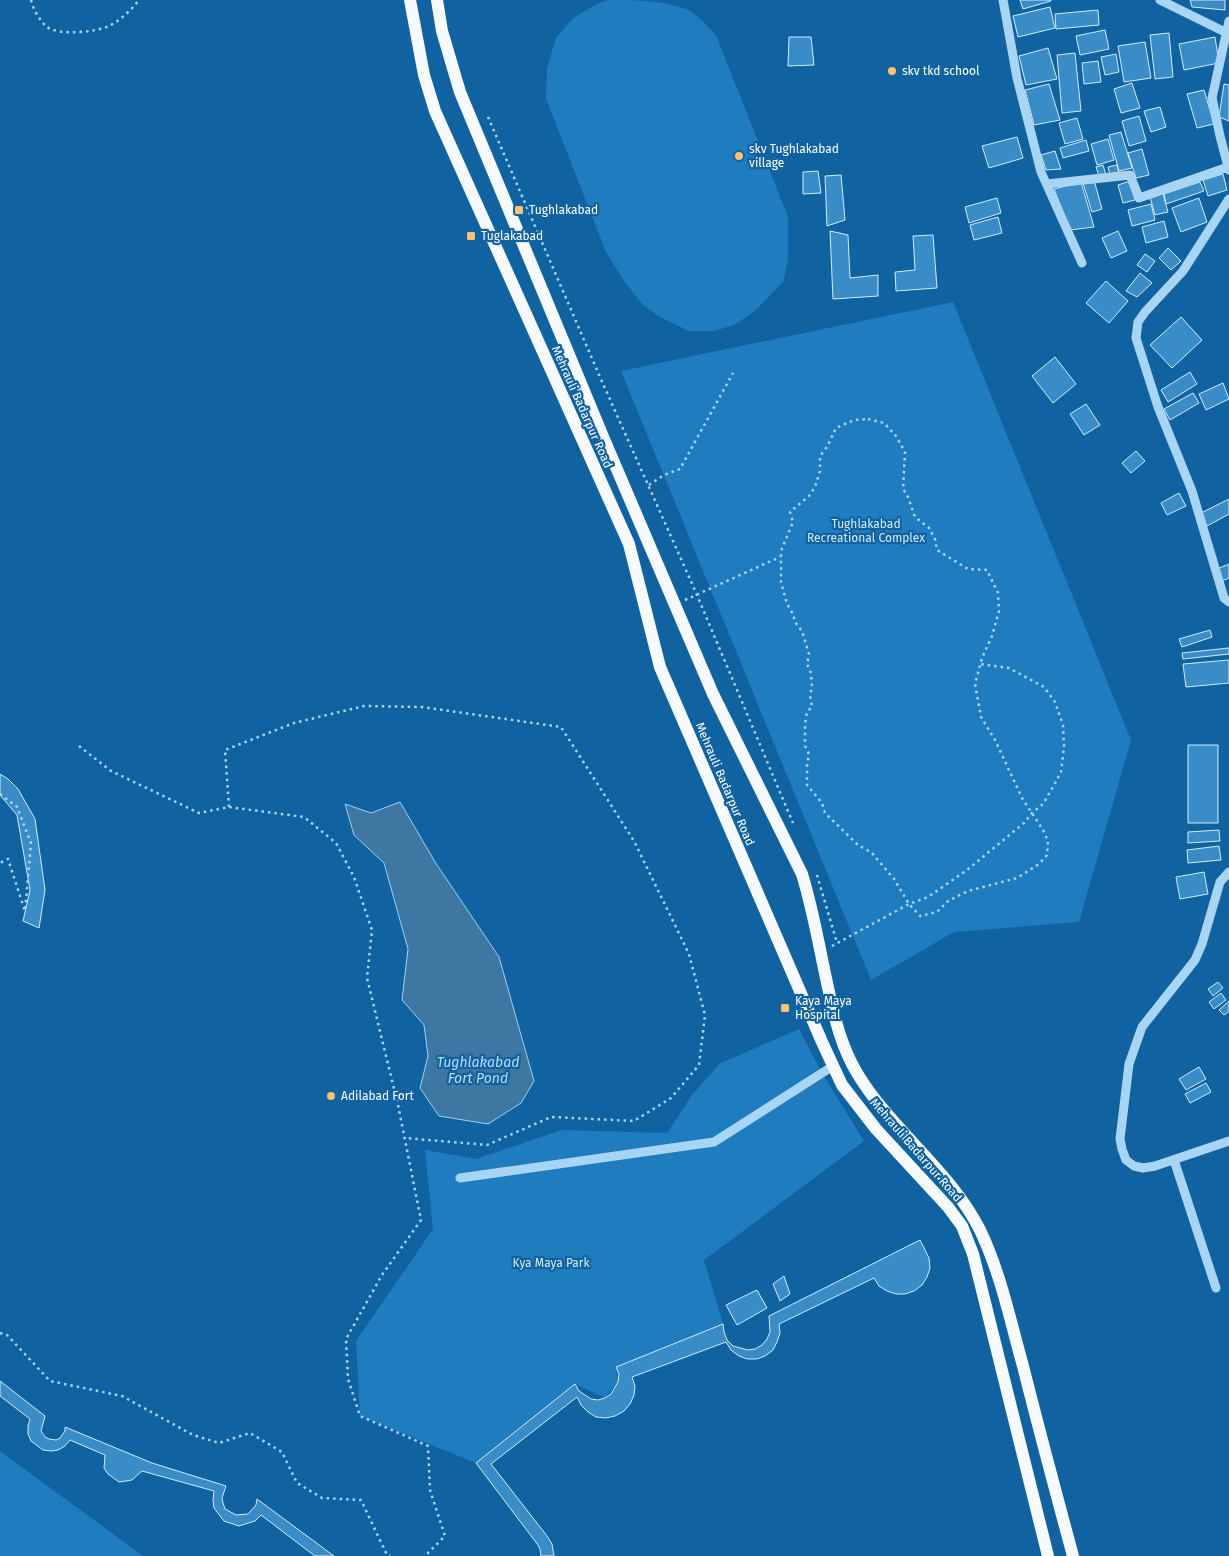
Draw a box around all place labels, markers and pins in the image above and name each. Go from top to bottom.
place label: skv tkd school [902,64,980,78]
marker: skv tkd school [886,65,898,77]
place label: skv Tughlakabad village [749,142,839,170]
marker: skv Tughlakabad village [733,150,745,162]
place label: Tughlakabad [529,203,598,217]
marker: Tughlakabad [513,204,525,216]
place label: Tuglakabad [481,229,543,243]
marker: Tuglakabad [465,230,477,242]
place label: Kaya Maya Hospital [795,994,852,1022]
marker: Kaya Maya Hospital [779,1002,791,1014]
place label: Adilabad Fort [341,1089,414,1103]
marker: Adilabad Fort [325,1090,337,1102]

